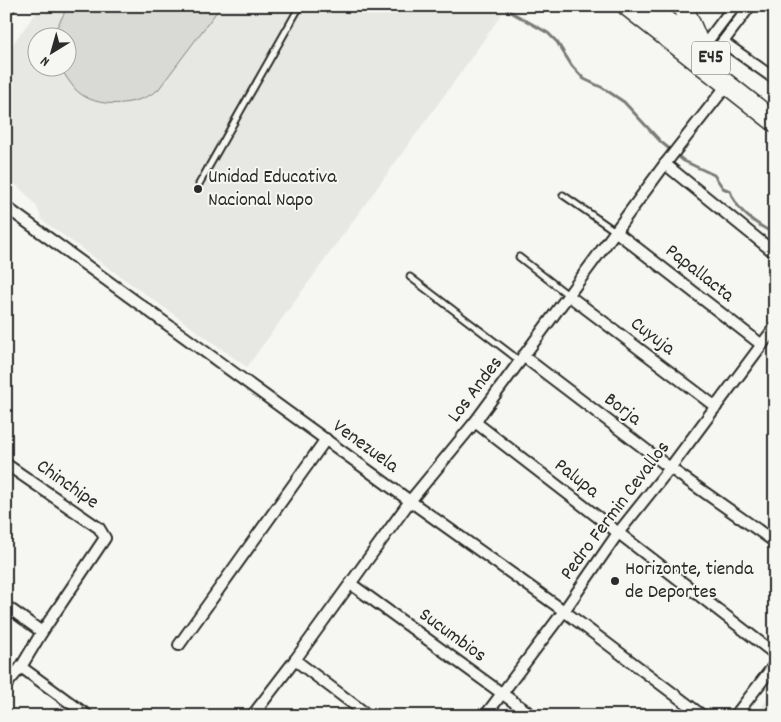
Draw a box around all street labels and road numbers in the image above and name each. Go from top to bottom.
road number: E45 [692,42,730,74]
street label: Papallacta [659,238,740,310]
street label: Cuyuja [624,311,681,364]
street label: Los Andes [442,351,510,429]
street label: Borja [597,387,647,434]
street label: Venezuela [326,413,404,481]
street label: Pedro Fermin Cevallos [554,436,678,586]
street label: Palupa [548,452,605,506]
street label: Chinchipe [30,453,104,517]
street label: Sucumbios [412,602,492,670]

